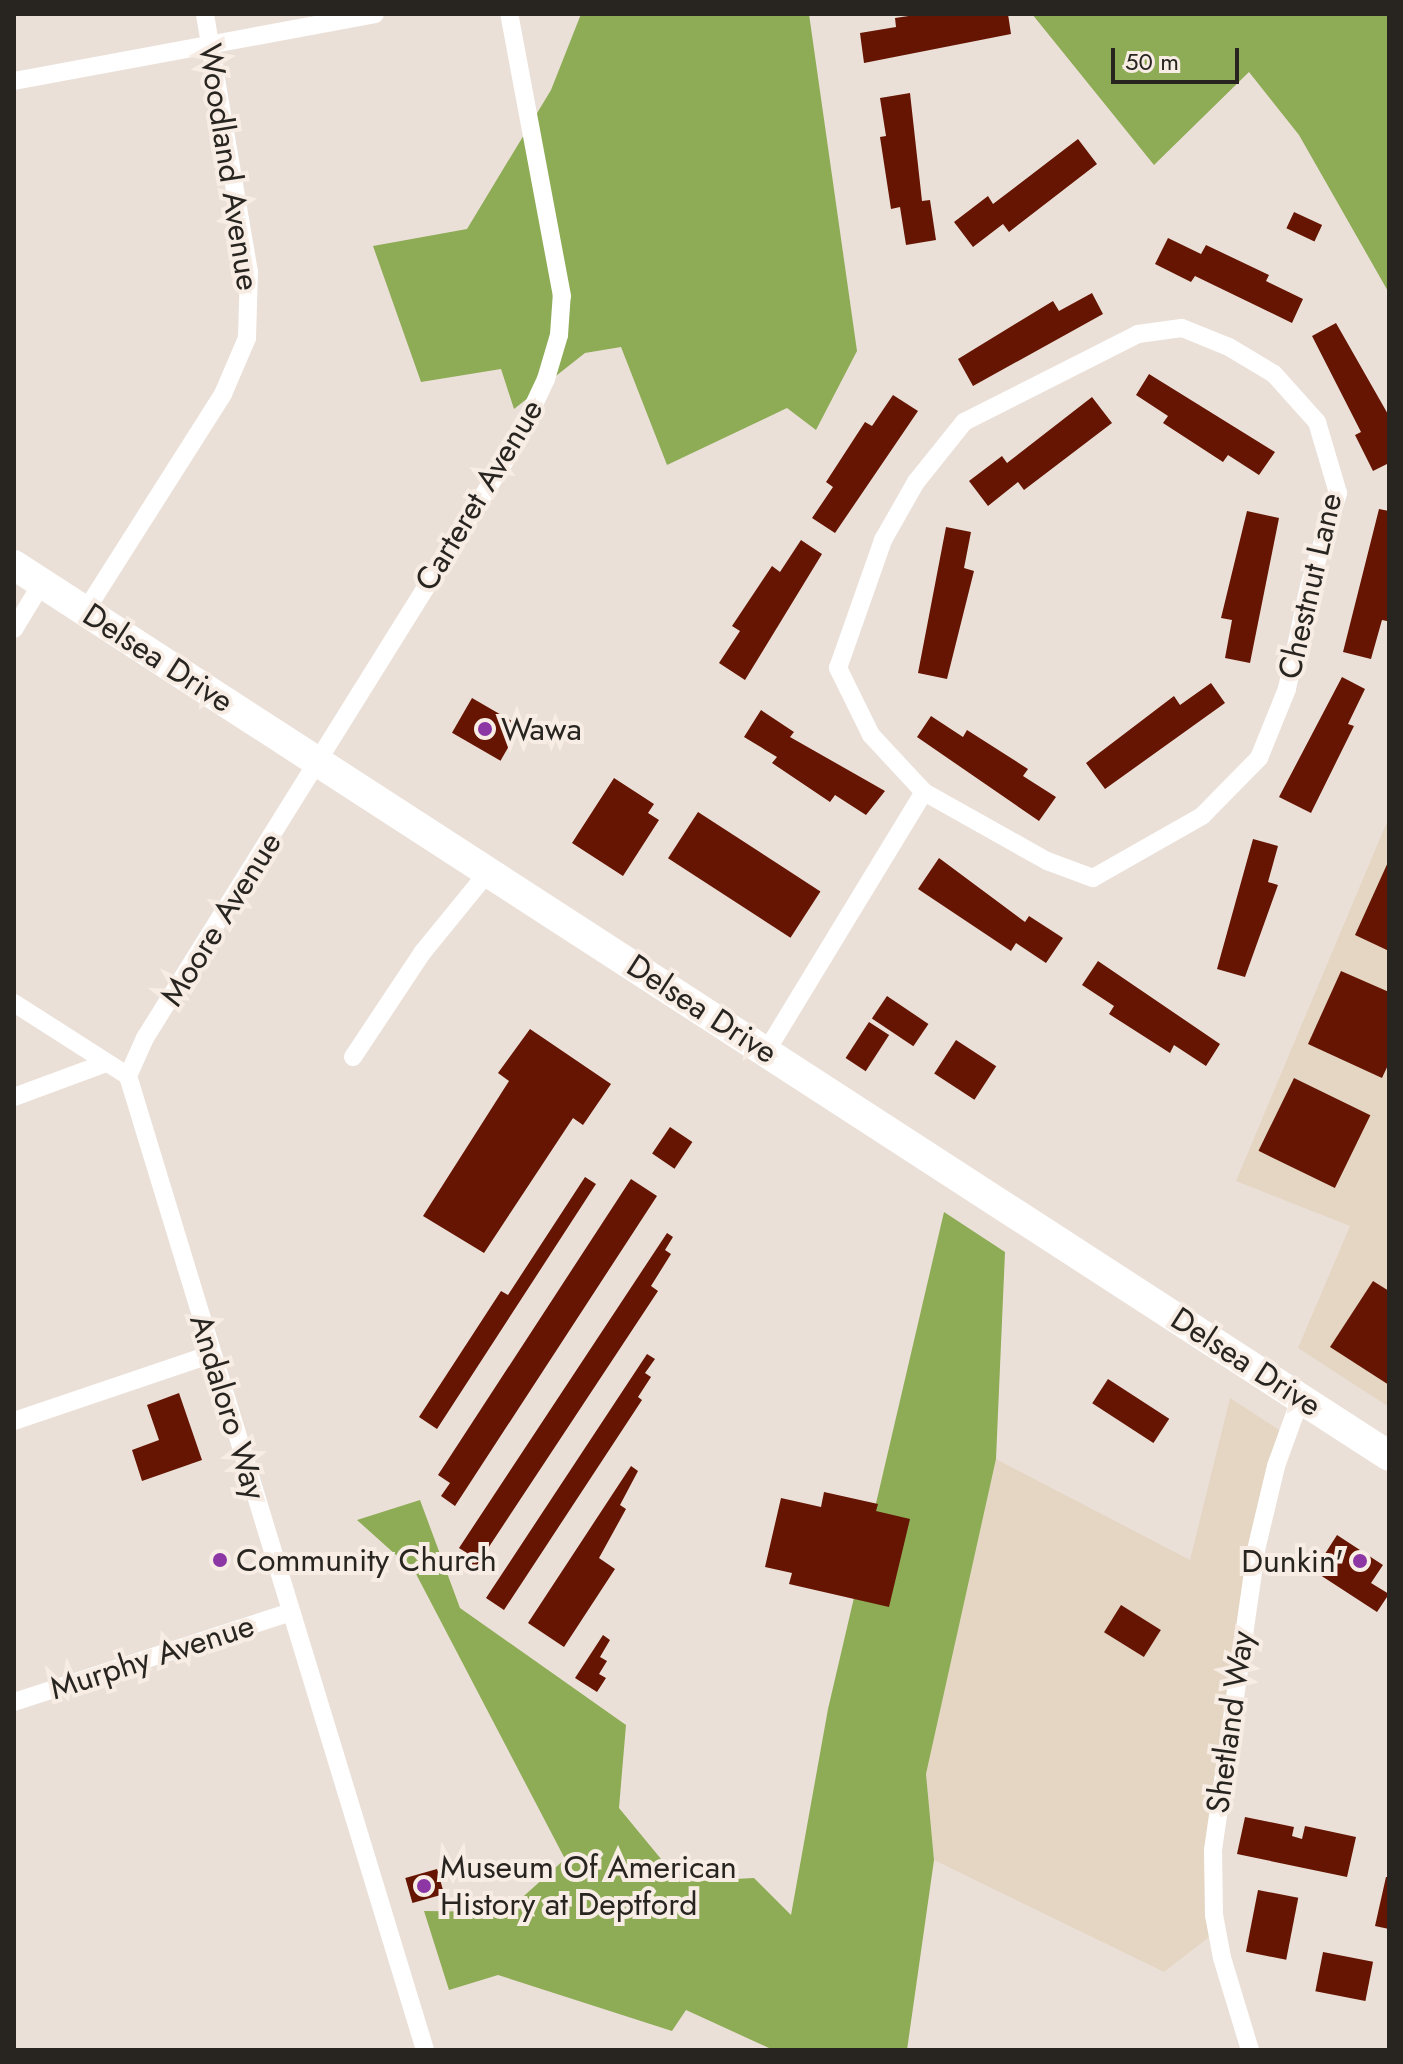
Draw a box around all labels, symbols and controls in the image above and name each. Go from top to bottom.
scale bar [1115,32,1243,82]
street label: Woodland Avenue [191,41,267,293]
text: 50 m [1125,44,1179,79]
street label: Carteret Avenue [407,392,551,598]
street label: Chestnut Lane [1270,489,1350,683]
street label: Delsea Drive [76,595,240,721]
place label: Wawa [501,710,582,748]
marker: Wawa [476,720,494,738]
street label: Moore Avenue [152,825,290,1013]
street label: Delsea Drive [620,946,784,1072]
street label: Delsea Drive [1164,1299,1328,1425]
street label: Andaloro Way [182,1310,274,1504]
place label: Community Church [236,1541,497,1579]
place label: Dunkin' [1241,1542,1344,1580]
marker: Community Church [211,1551,229,1569]
marker: Dunkin' [1351,1552,1369,1570]
street label: Murphy Avenue [45,1606,259,1708]
street label: Shetland Way [1198,1628,1262,1816]
place label: Museum Of American History at Deptford [440,1849,737,1924]
marker: Museum Of American History at Deptford [415,1877,433,1895]

